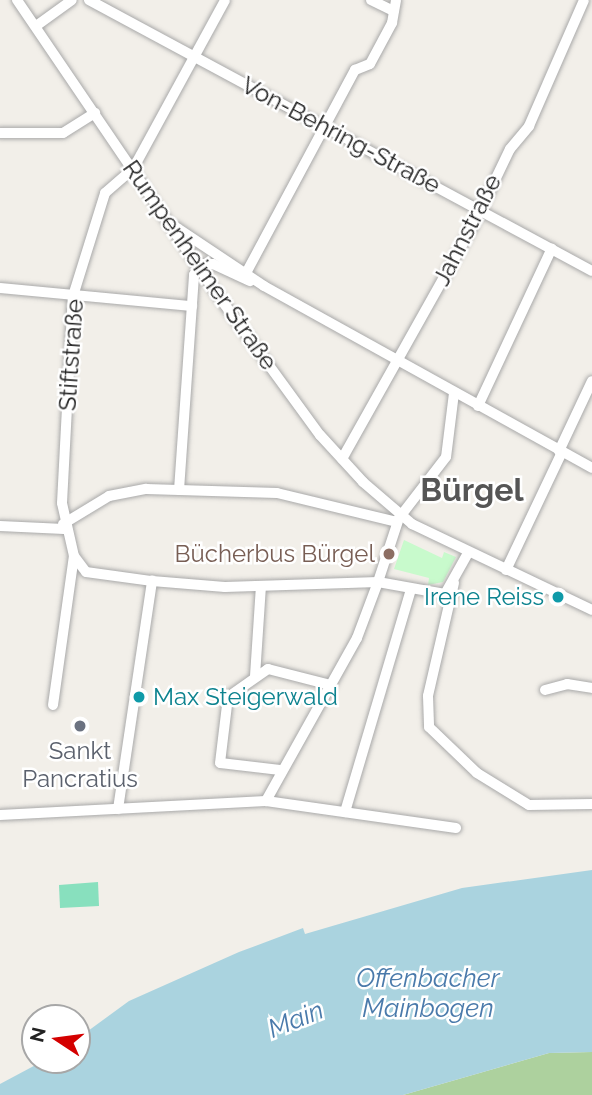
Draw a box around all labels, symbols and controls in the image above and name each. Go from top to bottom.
street label: Von-Behring-Straße [237,70,445,200]
street label: Rumpenheimer Straße [117,154,283,376]
street label: Jahnstraße [427,170,507,290]
street label: Stiftstraße [53,298,89,412]
district label: Bürgel [420,471,524,509]
place label: Bücherbus Bürgel [175,540,375,568]
marker: Bücherbus Bürgel [381,546,397,562]
place label: Irene Reiss [424,583,544,611]
marker: Irene Reiss [550,589,566,605]
place label: Max Steigerwald [153,683,338,711]
marker: Max Steigerwald [131,689,147,705]
marker: Sankt Pancratius [72,718,88,734]
place label: Sankt Pancratius [22,737,138,793]
water label: Offenbacher Mainbogen [356,963,500,1024]
water label: Main [264,995,328,1045]
north arrow [21,1004,91,1074]
text: N [25,1025,50,1044]

